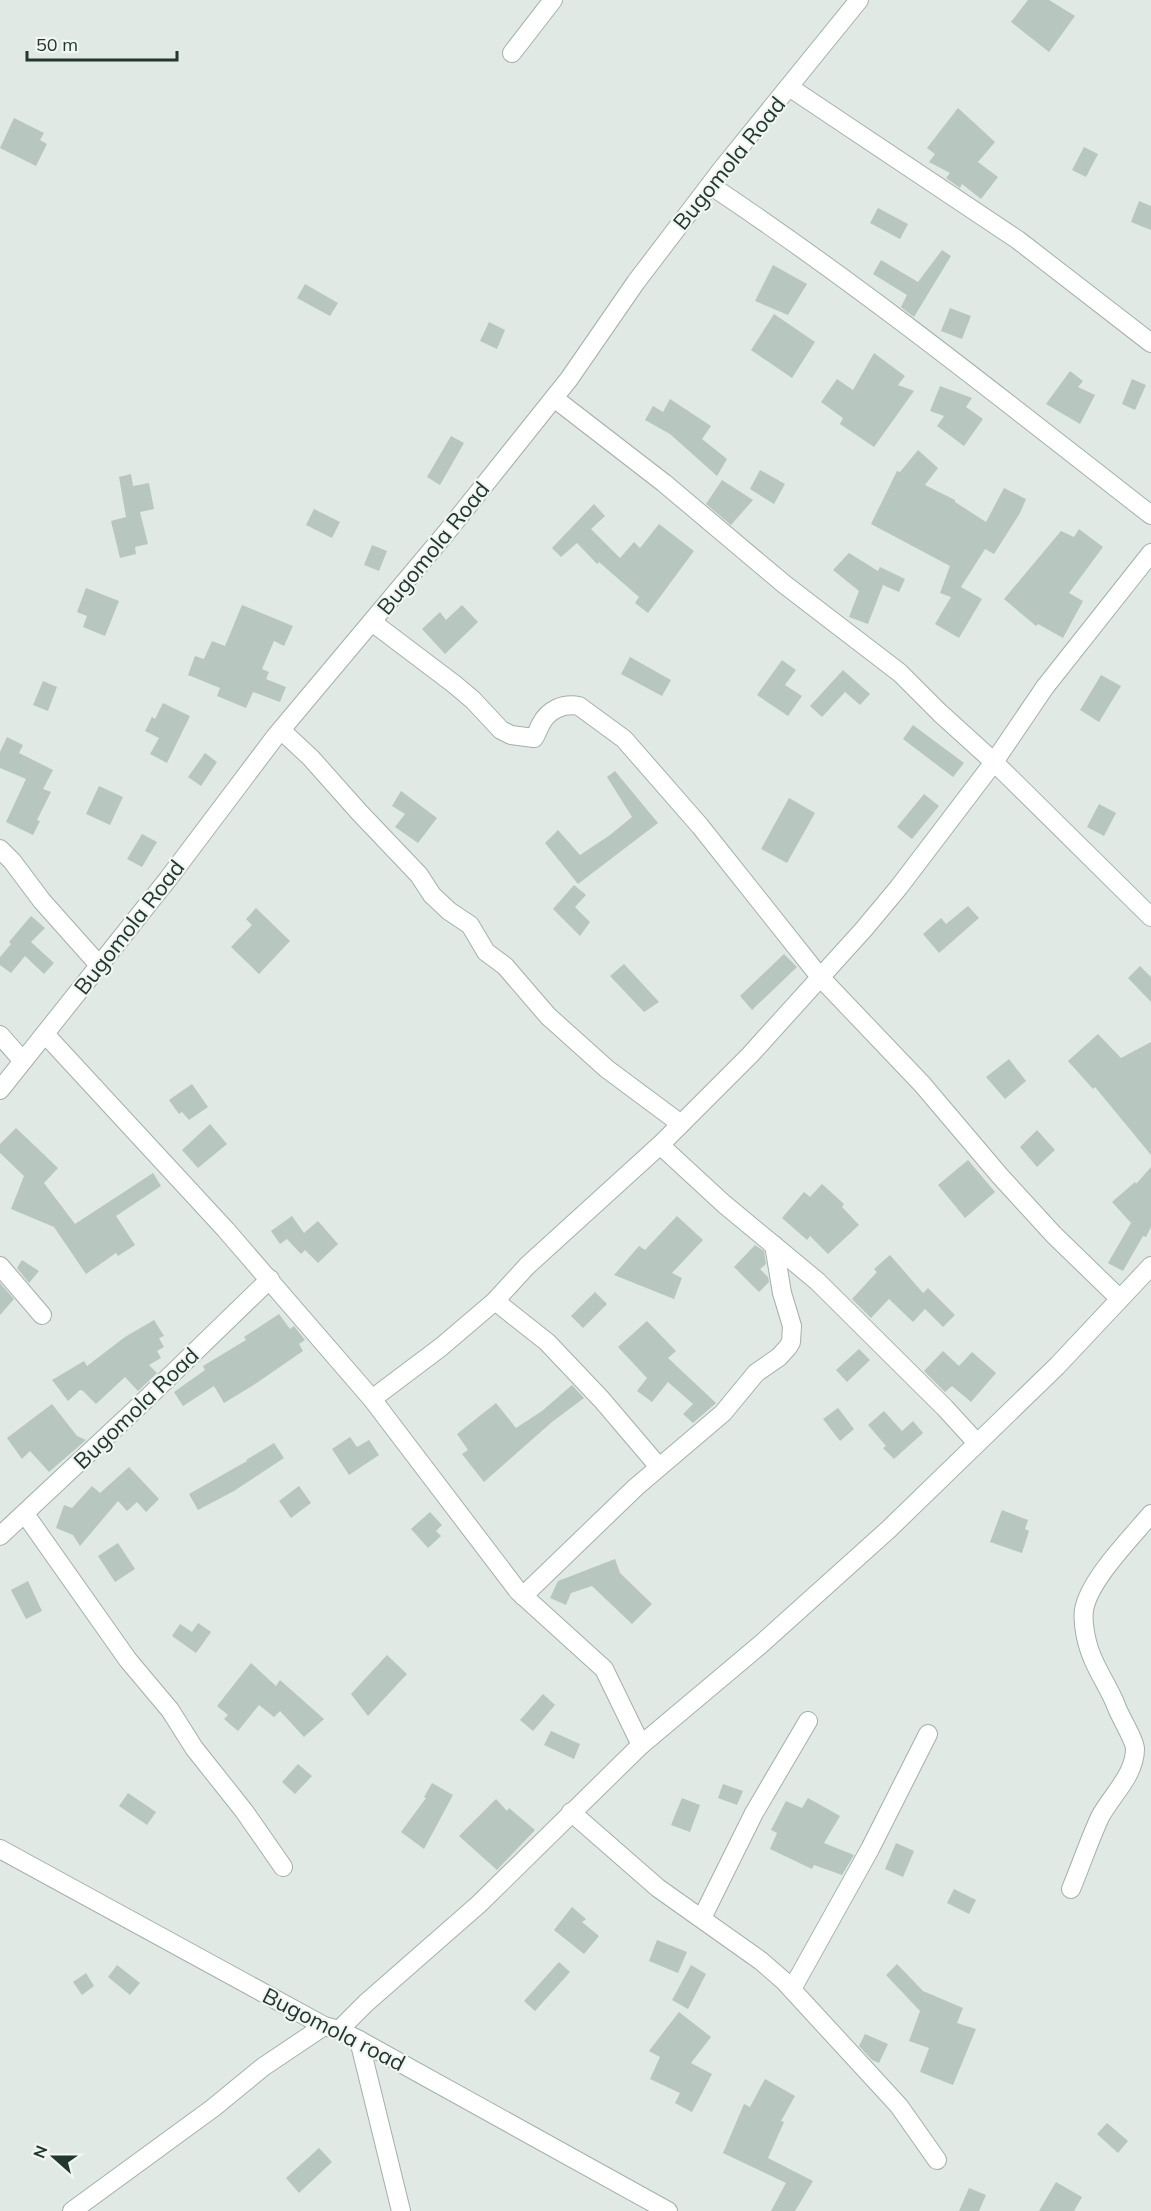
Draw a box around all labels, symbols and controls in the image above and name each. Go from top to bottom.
scale bar [27,24,177,62]
text: 50 m [36,33,78,56]
street label: Bugomola Road [667,91,791,235]
street label: Bugomola Road [371,476,495,620]
street label: Bugomola Road [68,854,190,1000]
street label: Bugomola Road [67,1341,205,1475]
street label: Bugomola road [258,1981,410,2077]
north arrow [24,2127,84,2187]
text: N [28,2142,51,2161]

